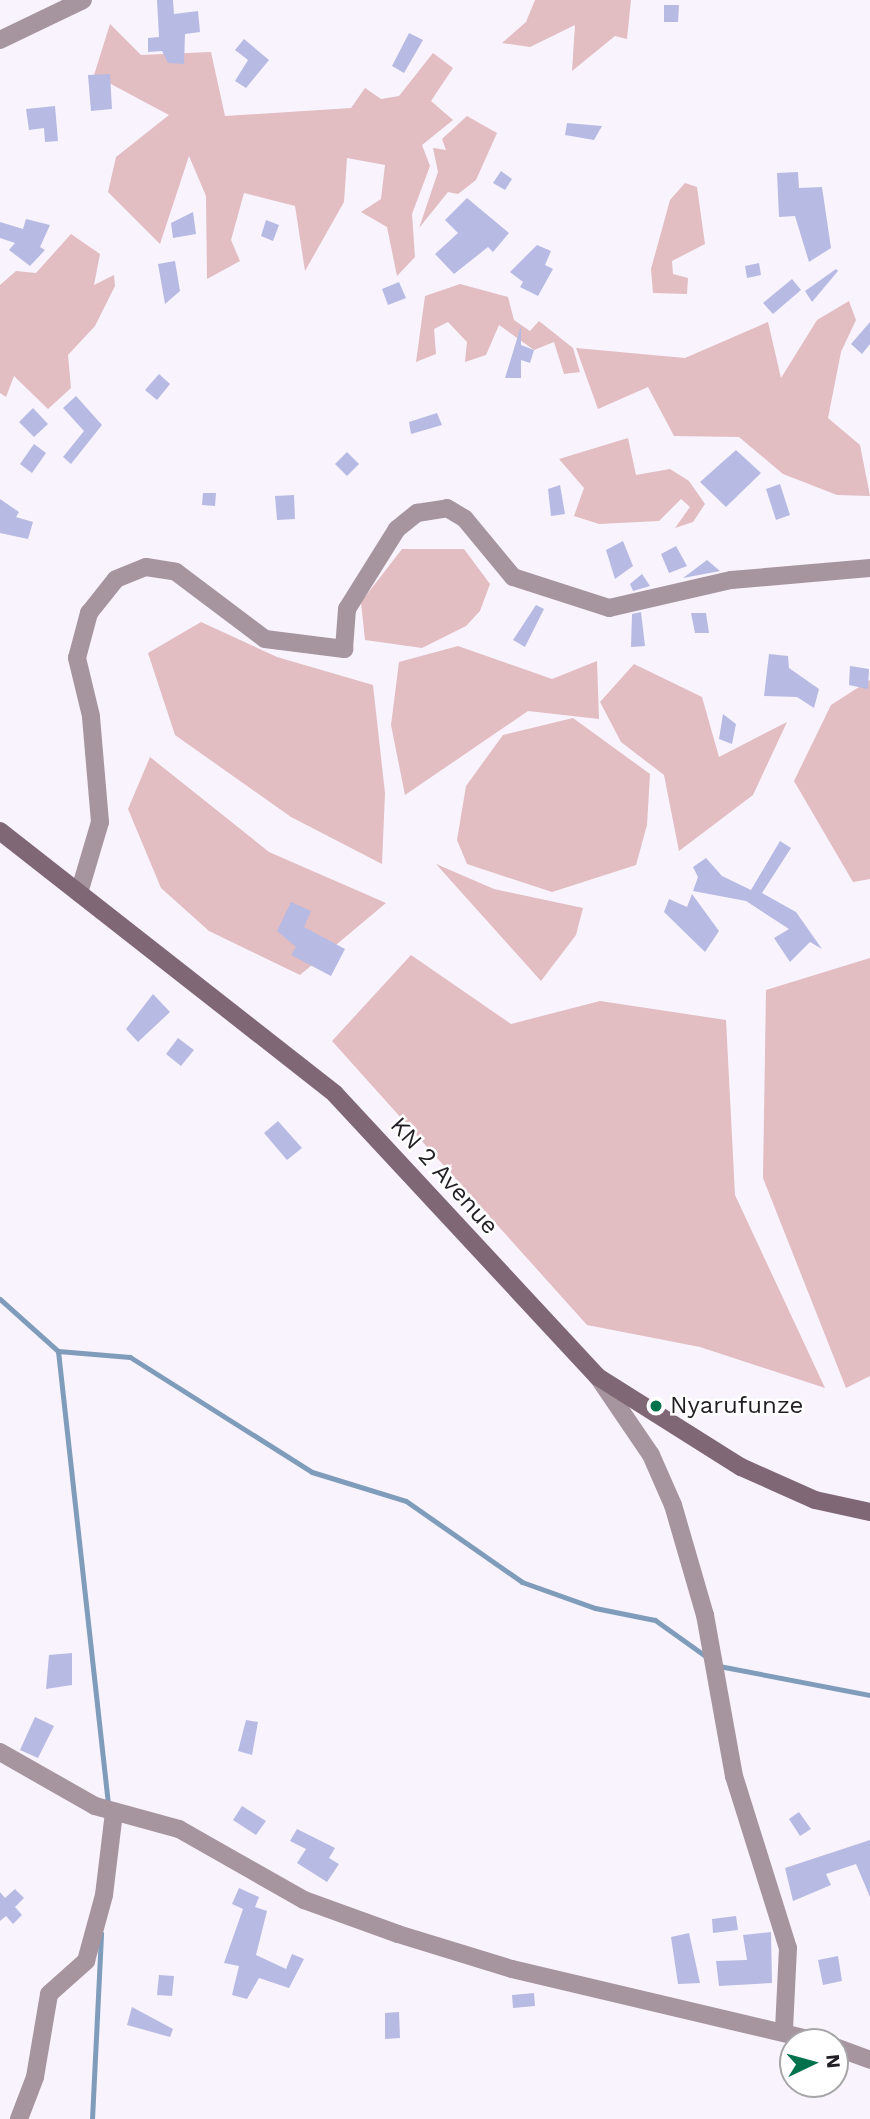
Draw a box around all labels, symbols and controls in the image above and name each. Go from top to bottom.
street label: KN 2 Avenue [384,1111,504,1241]
place label: Nyarufunze [670,1392,803,1420]
marker: Nyarufunze [648,1398,664,1414]
north arrow [779,2028,849,2098]
text: N [821,2053,845,2069]

